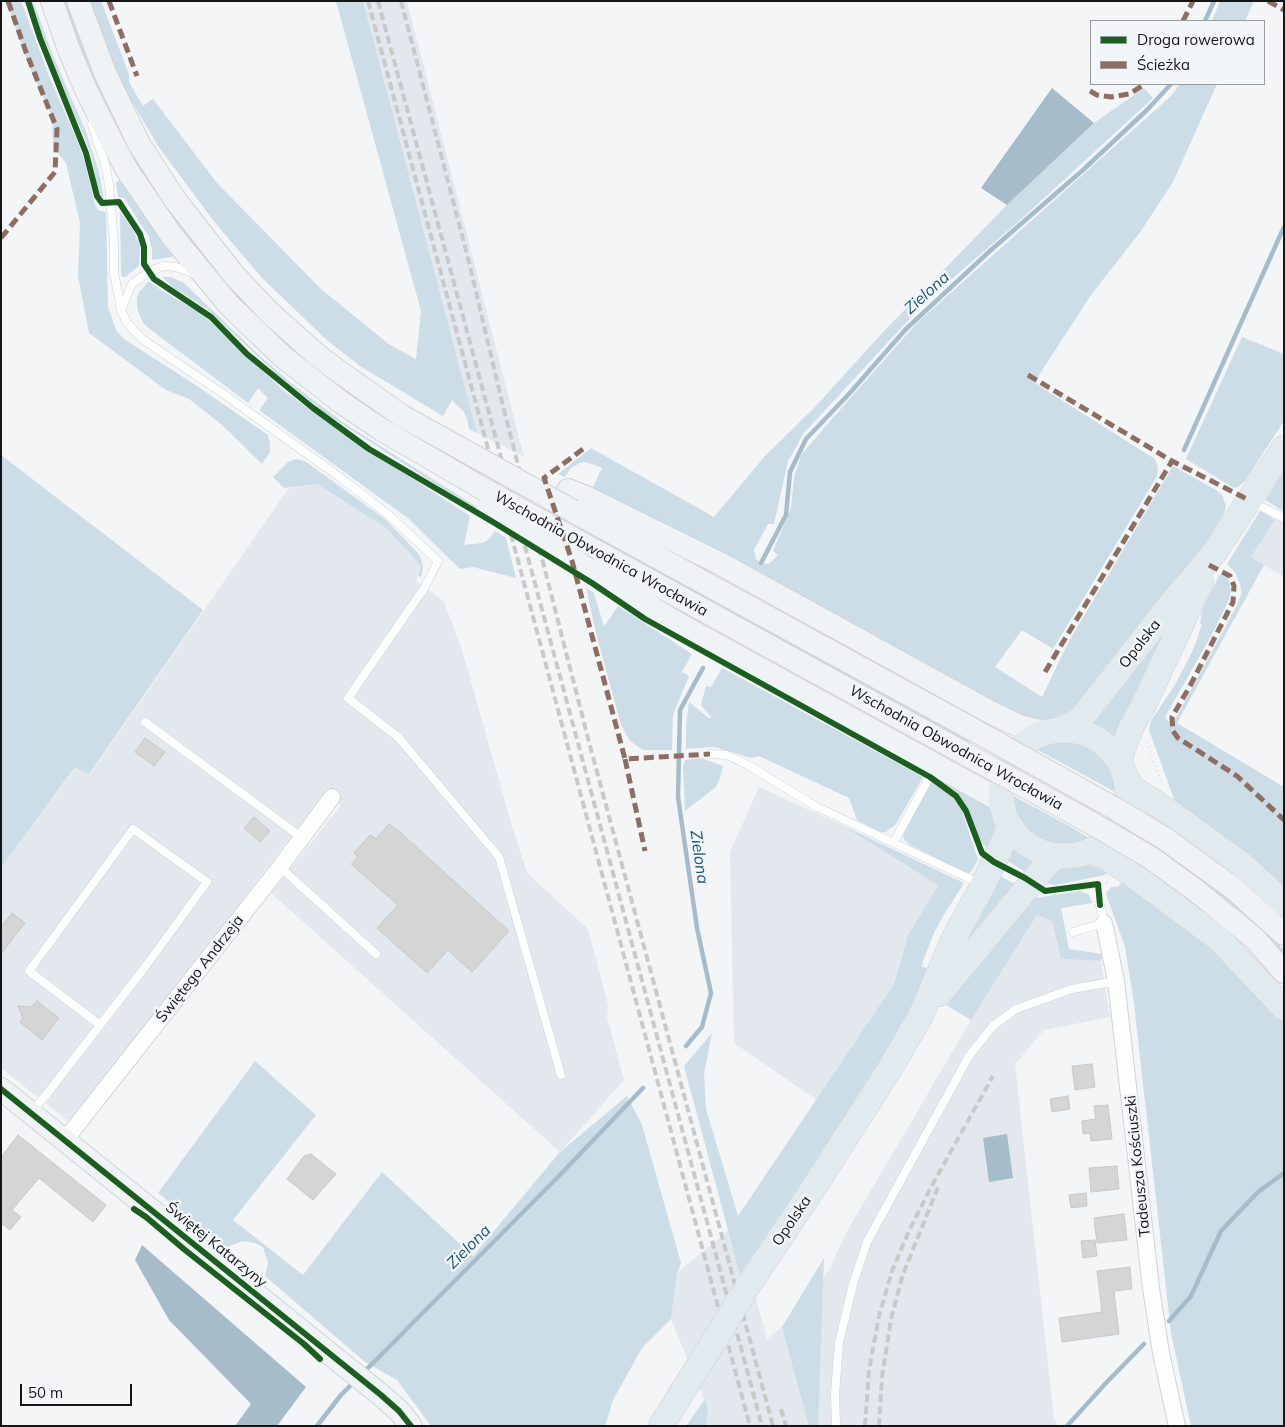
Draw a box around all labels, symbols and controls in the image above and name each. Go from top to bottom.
legend [1090,20,1265,85]
text: Droga rowerowa [1137,30,1255,49]
text: Ścieżka [1137,55,1190,74]
water label: Zielona [901,268,953,318]
street label: Wschodnia Obwodnica Wrocławia [491,488,711,620]
street label: Opolska [1115,616,1165,672]
street label: Wschodnia Obwodnica Wrocławia [846,682,1066,814]
water label: Zielona [686,829,712,885]
street label: Świętego Andrzeja [152,912,248,1026]
street label: Tadeusza Kościuszki [1122,1094,1154,1238]
street label: Opolska [769,1192,815,1250]
street label: Świętej Katarzyny [162,1199,270,1291]
water label: Zielona [443,1221,495,1273]
scale bar [22,1374,135,1406]
text: 50 m [28,1383,63,1402]

